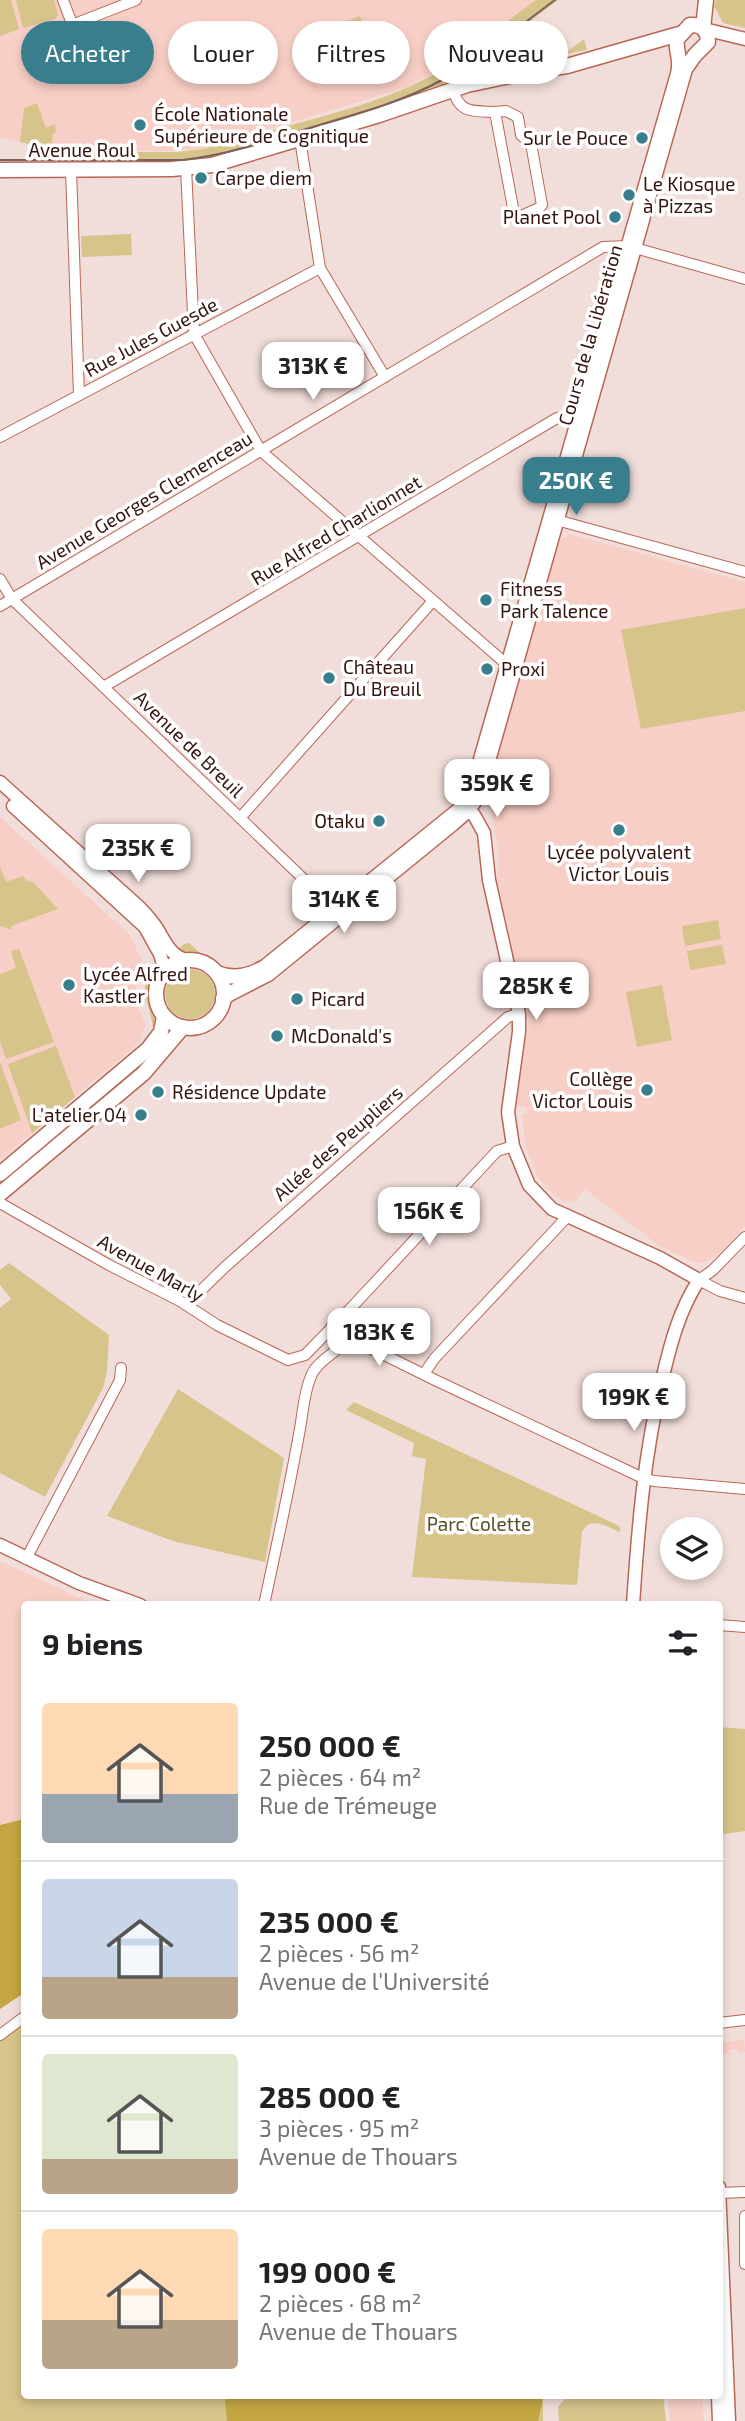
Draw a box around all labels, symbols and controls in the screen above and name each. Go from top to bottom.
chip: Acheter [21,21,154,84]
chip: Louer [168,21,278,84]
chip: Filtres [292,21,410,84]
chip: Nouveau [424,21,568,84]
place label: École Nationale Supérieure de Cognitique [154,102,369,147]
marker: École Nationale Supérieure de Cognitique [132,117,148,133]
place label: Sur le Pouce [523,126,628,149]
marker: Sur le Pouce [634,130,650,146]
street label: Avenue Roul [29,138,136,161]
place label: Carpe diem [215,166,312,189]
marker: Carpe diem [193,170,209,186]
place label: Le Kiosque à Pizzas [643,172,735,217]
marker: Le Kiosque à Pizzas [621,187,637,203]
place label: Planet Pool [503,205,601,228]
marker: Planet Pool [607,209,623,225]
street label: Cours de la Libération [553,242,626,428]
street label: Rue Jules Guesde [80,292,221,381]
pin: 313K € [256,342,370,402]
text: 313K € [278,351,348,379]
street label: Avenue Georges Clemenceau [31,426,256,573]
pin: 250K € [519,458,633,517]
text: 250K € [539,466,613,494]
street label: Rue Alfred Charlionnet [246,470,425,590]
place label: Fitness Park Talence [500,577,608,622]
marker: Fitness Park Talence [478,592,494,608]
place label: Château Du Breuil [343,655,422,700]
place label: Proxi [501,657,545,680]
marker: Proxi [479,661,495,677]
marker: Château Du Breuil [321,670,337,686]
street label: Avenue de Breuil [130,685,249,802]
pin: 359K € [440,760,554,819]
text: 359K € [460,768,534,796]
place label: Otaku [314,809,365,832]
marker: Otaku [371,813,387,829]
marker: Lycée polyvalent Victor Louis [611,822,627,838]
pin: 235K € [81,824,195,884]
text: 235K € [101,833,175,861]
place label: Lycée polyvalent Victor Louis [547,840,691,885]
pin: 314K € [287,876,401,935]
text: 314K € [308,884,380,912]
place label: Lycée Alfred Kastler [83,962,188,1007]
pin: 285K € [479,962,593,1022]
text: 285K € [499,971,573,999]
marker: Lycée Alfred Kastler [61,977,77,993]
place label: Picard [311,987,365,1010]
marker: Picard [289,991,305,1007]
place label: McDonald's [291,1024,392,1047]
marker: McDonald's [269,1028,285,1044]
place label: Collège Victor Louis [532,1067,633,1112]
place label: Résidence Update [172,1080,326,1103]
street label: Allée des Peupliers [268,1080,407,1205]
marker: Collège Victor Louis [639,1082,655,1098]
marker: Résidence Update [150,1084,166,1100]
place label: L'atelier 04 [32,1103,127,1126]
marker: L'atelier 04 [133,1107,149,1123]
pin: 156K € [372,1188,486,1247]
text: 156K € [394,1196,464,1224]
street label: Avenue Marly [94,1229,208,1306]
pin: 183K € [322,1308,436,1368]
text: 183K € [343,1317,415,1345]
pin: 199K € [577,1374,691,1433]
text: 199K € [598,1382,670,1410]
park label: Parc Colette [427,1512,531,1535]
map controls [660,1517,723,1580]
button: layers [660,1517,723,1580]
icon: filters [664,1624,702,1662]
text: 9 biens [42,1625,143,1661]
text: 250 000 € [259,1727,401,1763]
icon: home [98,1731,182,1815]
text: 2 pièces · 64 m² [259,1763,421,1791]
text: Rue de Trémeuge [259,1791,437,1819]
text: 235 000 € [259,1903,399,1939]
icon: home [98,1907,182,1991]
text: 2 pièces · 56 m² [259,1939,420,1967]
text: Avenue de l'Université [259,1967,490,1995]
text: 285 000 € [259,2078,401,2114]
icon: home [98,2082,182,2166]
text: 3 pièces · 95 m² [259,2114,419,2142]
text: Avenue de Thouars [259,2142,458,2170]
text: 199 000 € [259,2253,396,2289]
icon: home [98,2257,182,2341]
text: 2 pièces · 68 m² [259,2289,421,2317]
text: Avenue de Thouars [259,2317,458,2345]

